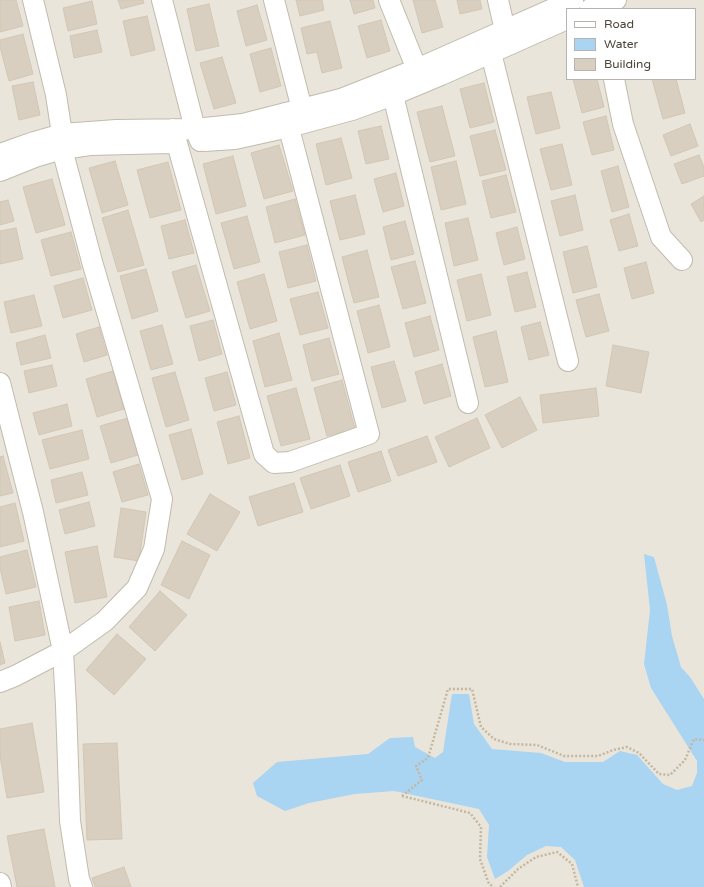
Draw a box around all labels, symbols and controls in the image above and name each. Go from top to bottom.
legend [566,8,696,80]
text: Road [604,17,634,31]
text: Water [604,37,638,51]
text: Building [604,57,651,71]

